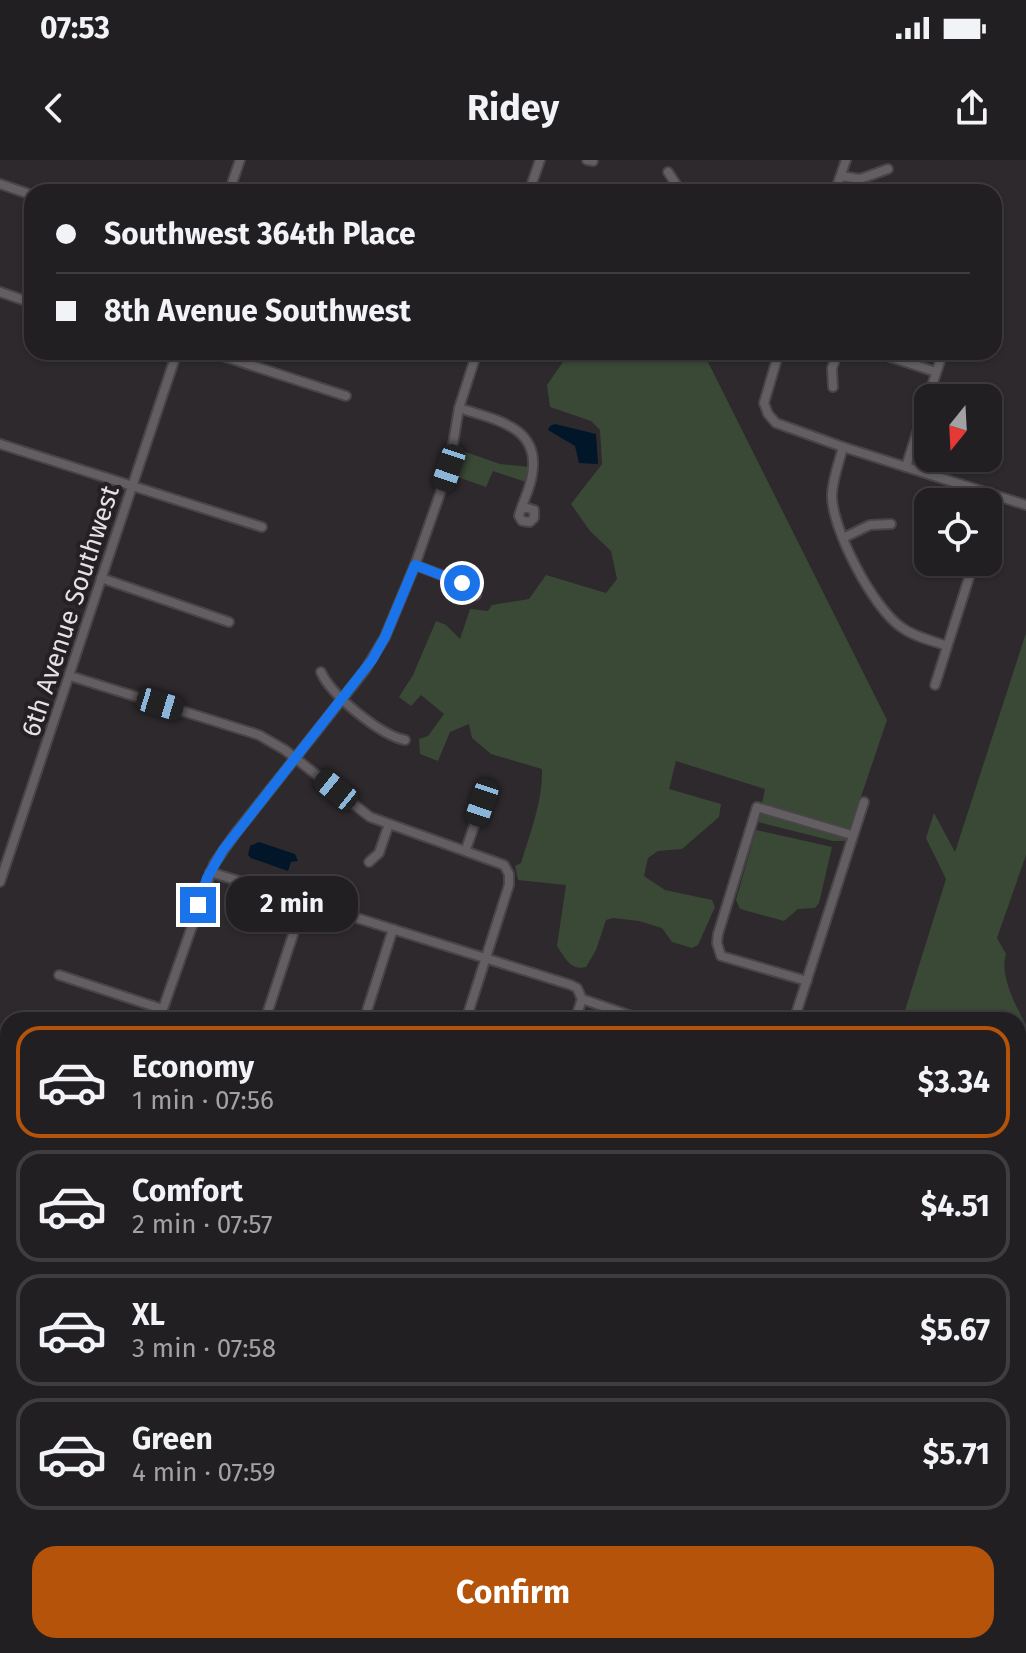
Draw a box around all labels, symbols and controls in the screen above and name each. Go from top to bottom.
text: 07:53 [40,10,110,46]
icon: back [32,86,76,130]
text: Ridey [467,86,559,130]
icon: share [950,86,994,130]
text: Southwest 364th Place [104,216,416,252]
text: 8th Avenue Southwest [104,293,411,329]
north arrow [914,384,1002,472]
map controls [914,384,1002,576]
car [430,441,468,495]
street label: 6th Avenue Southwest [15,481,126,741]
button: locate [914,488,1002,576]
route start [444,565,480,601]
car [134,686,186,722]
car [310,766,362,814]
car [463,776,501,830]
callout: 2 min [226,877,358,933]
route end [180,887,216,923]
text: 2 min [260,888,324,919]
icon: car [36,1046,108,1118]
text: Economy [132,1049,254,1085]
text: $3.34 [918,1064,990,1100]
text: 1 min · 07:56 [132,1085,274,1116]
icon: car [36,1170,108,1242]
text: Comfort [132,1173,243,1209]
text: $4.51 [921,1188,990,1224]
text: 2 min · 07:57 [132,1209,272,1240]
icon: car [36,1294,108,1366]
text: XL [132,1297,165,1333]
text: $5.67 [920,1312,990,1348]
text: 3 min · 07:58 [132,1333,276,1364]
icon: car [36,1418,108,1490]
text: Green [132,1421,213,1457]
text: $5.71 [923,1436,990,1472]
text: 4 min · 07:59 [132,1457,276,1488]
button: Confirm [32,1546,994,1638]

